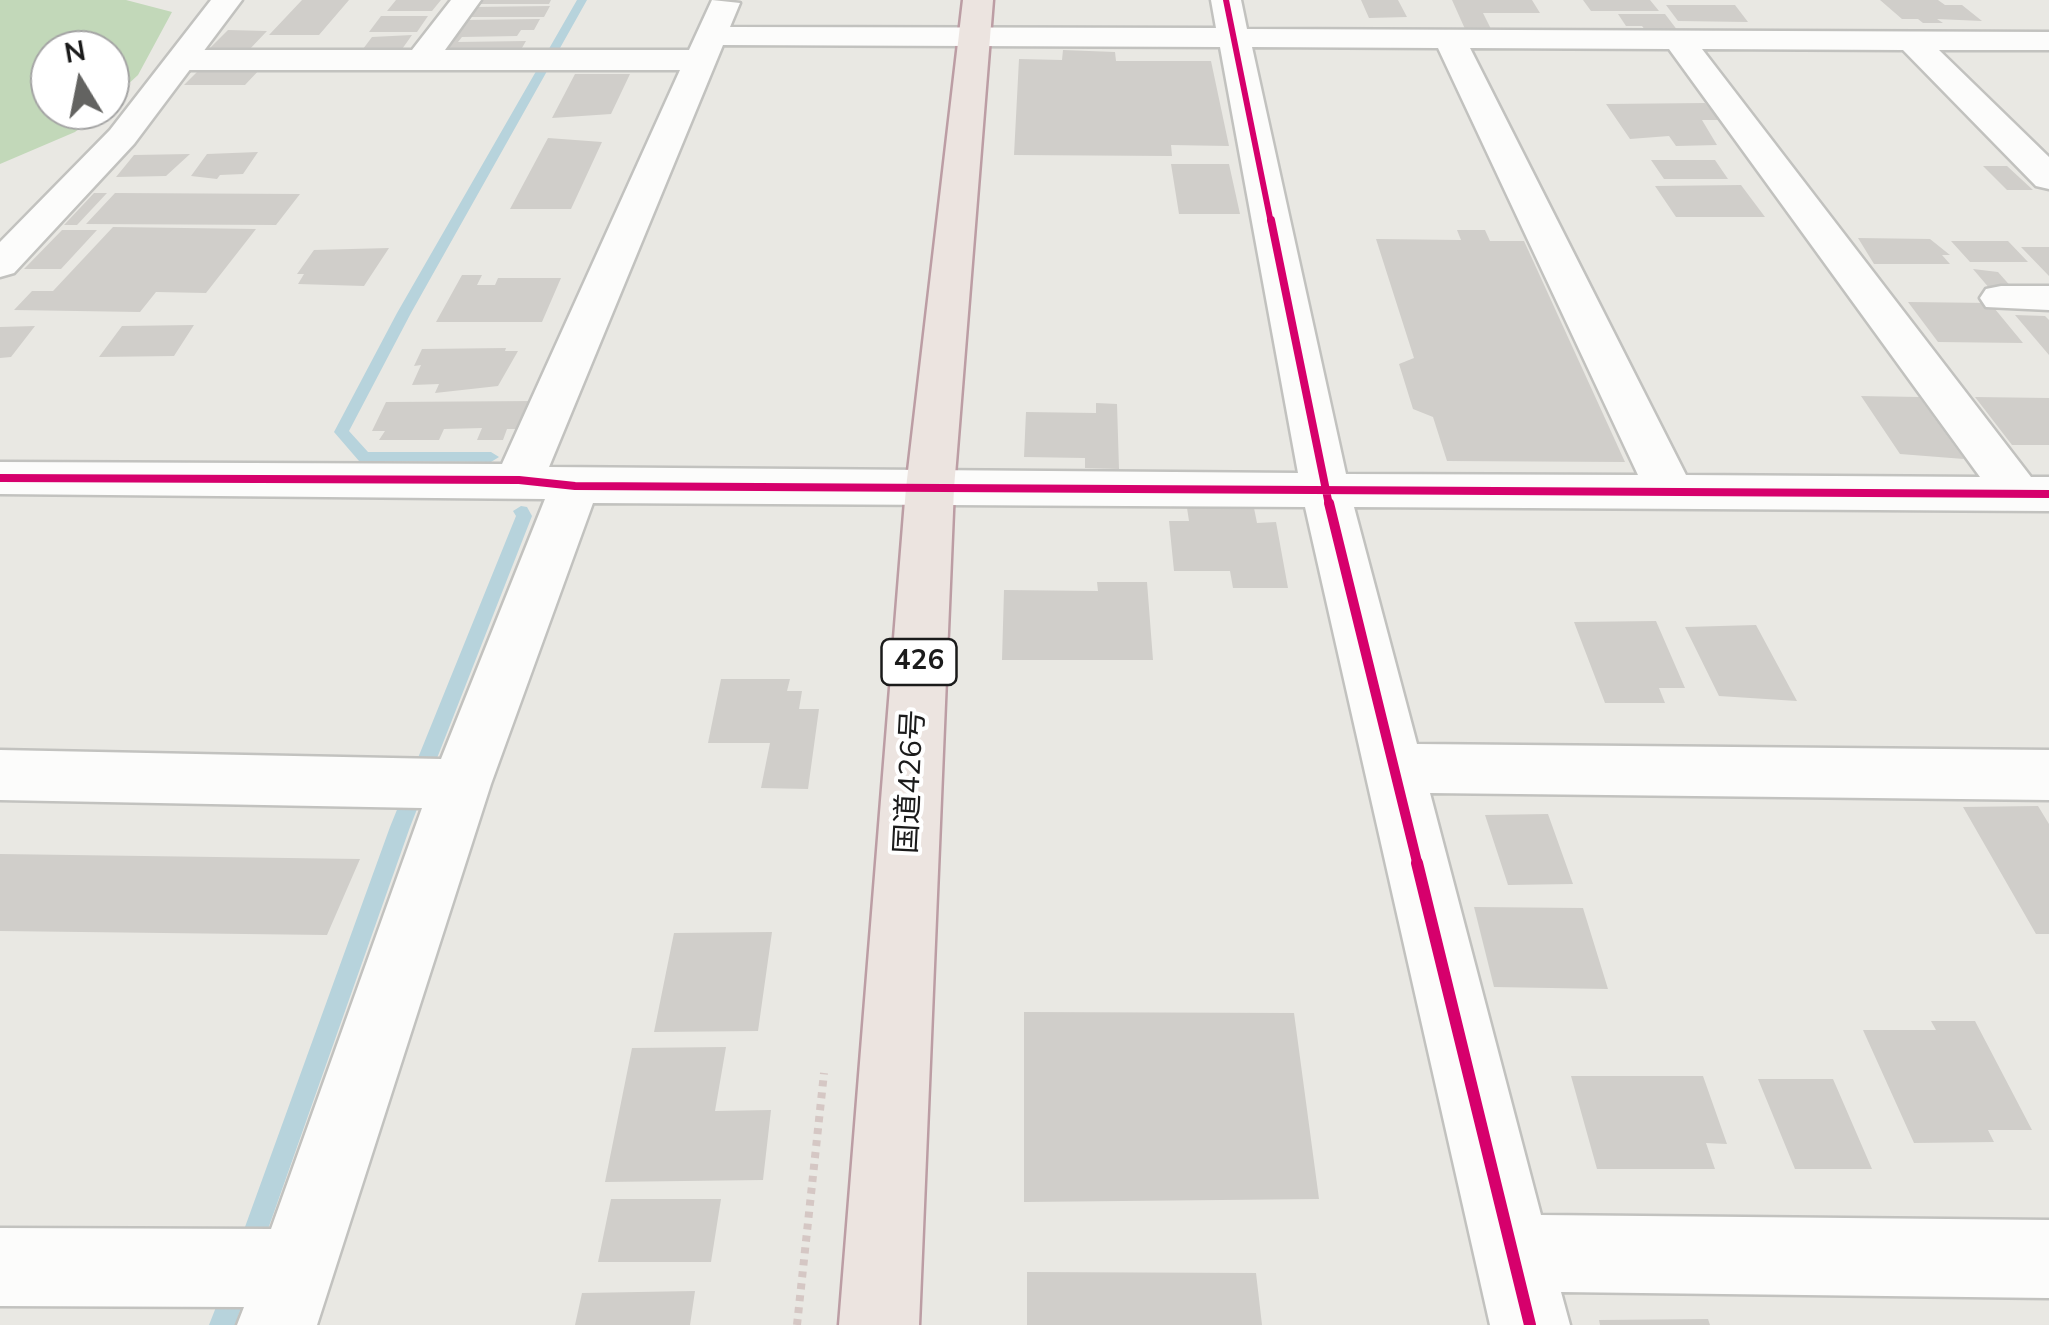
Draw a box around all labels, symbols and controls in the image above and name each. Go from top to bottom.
north arrow [30,30,130,130]
text: N [62,32,89,73]
road number: 426 [882,639,956,685]
street label: 国道426号 [890,709,934,855]

